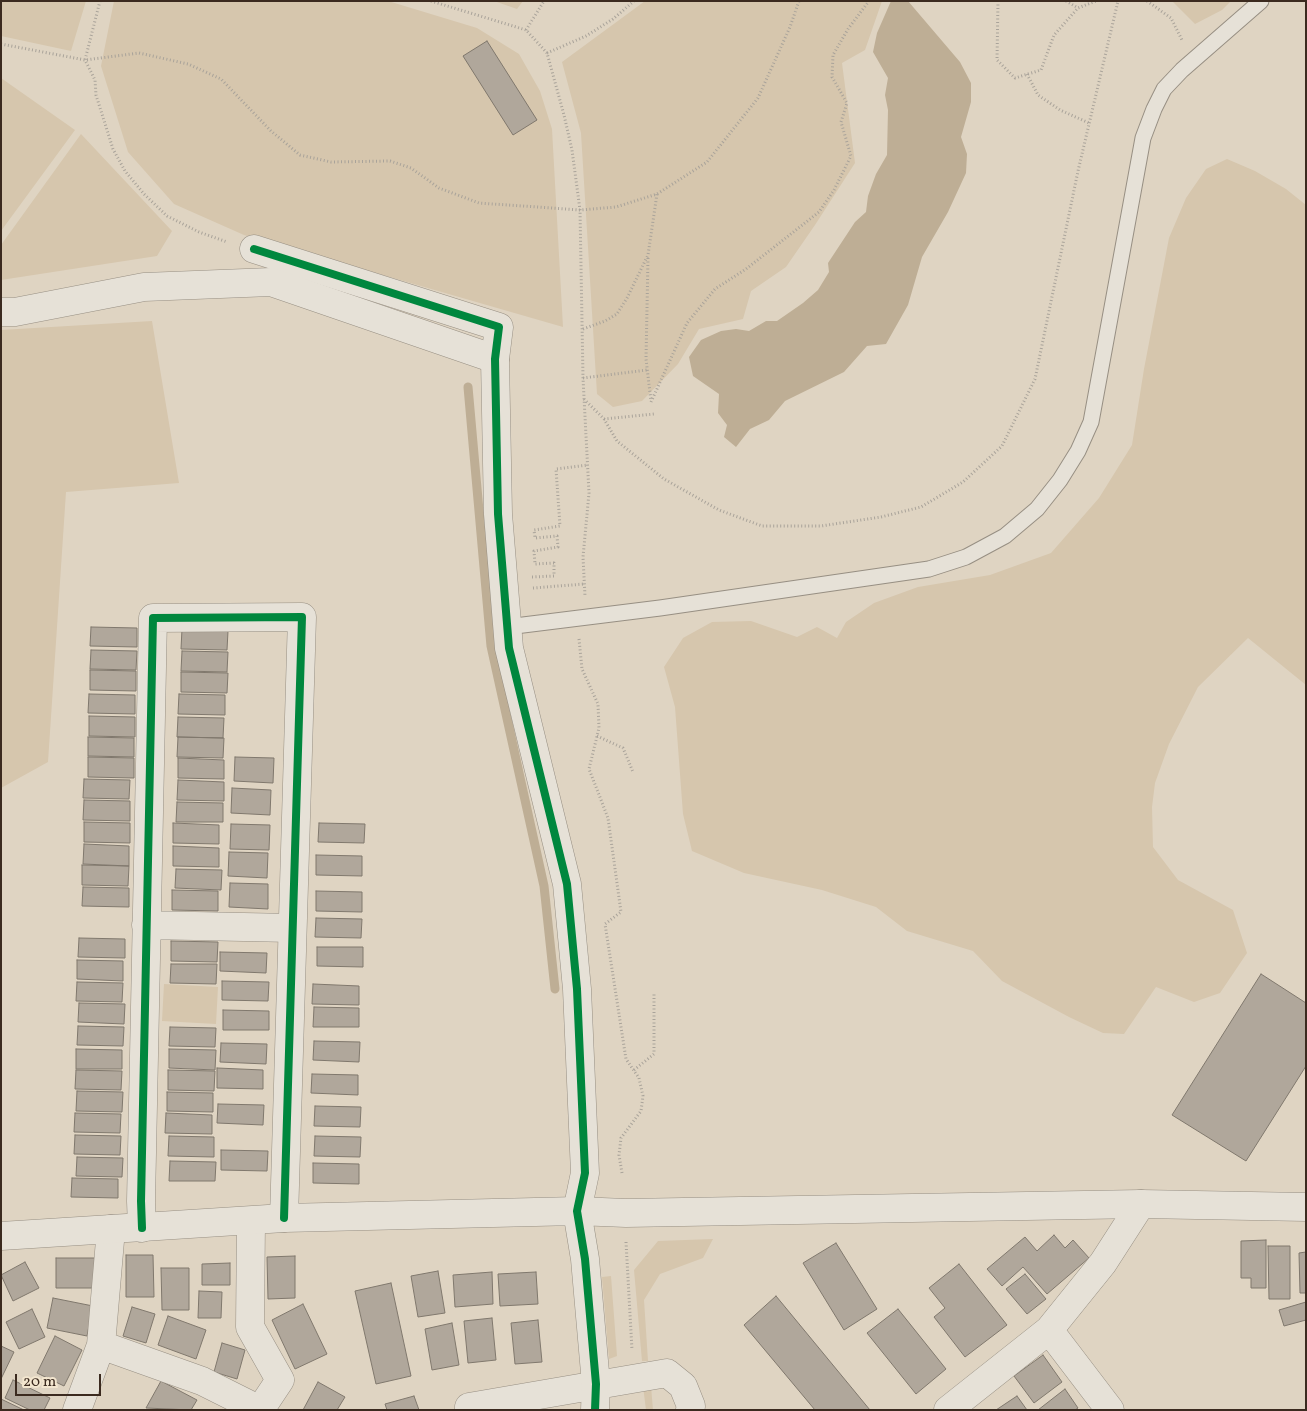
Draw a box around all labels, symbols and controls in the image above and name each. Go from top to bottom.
scale bar [18,1364,104,1396]
text: 20 m [23,1372,56,1393]

